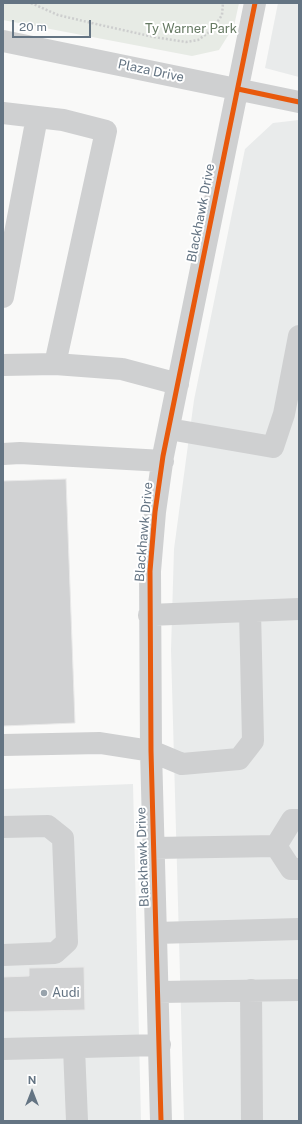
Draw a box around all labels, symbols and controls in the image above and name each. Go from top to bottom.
scale bar [14,12,93,38]
text: 20 m [19,20,47,34]
park label: Ty Warner Park [145,21,237,37]
street label: Plaza Drive [117,56,185,86]
street label: Blackhawk Drive [184,162,218,264]
street label: Blackhawk Drive [132,481,156,583]
street label: Blackhawk Drive [133,807,153,907]
place label: Audi [52,985,80,1001]
marker: Audi [39,988,49,998]
north arrow [12,1072,52,1112]
text: N [28,1074,36,1086]

